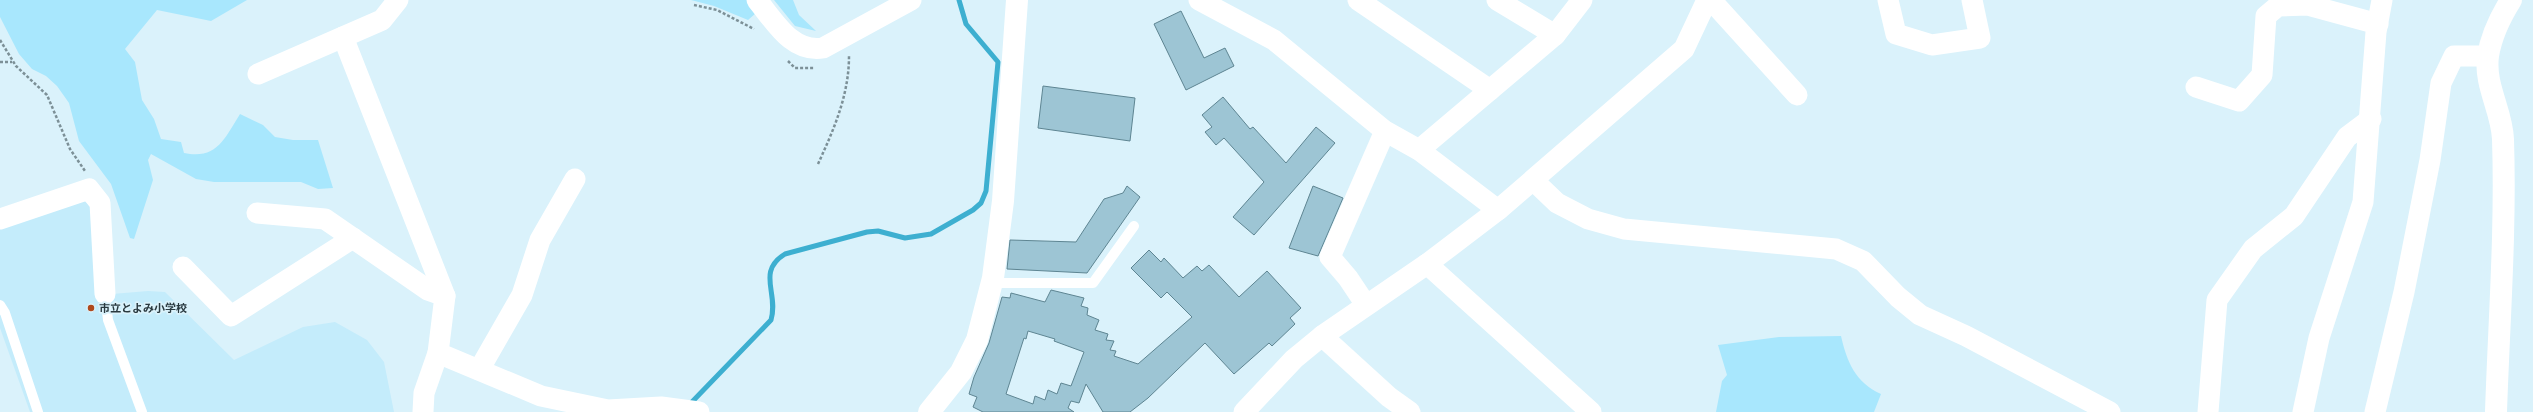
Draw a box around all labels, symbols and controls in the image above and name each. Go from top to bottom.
place label: 市立とよみ小学校 [99,301,187,315]
marker: 市立とよみ小学校 [86,303,96,313]

